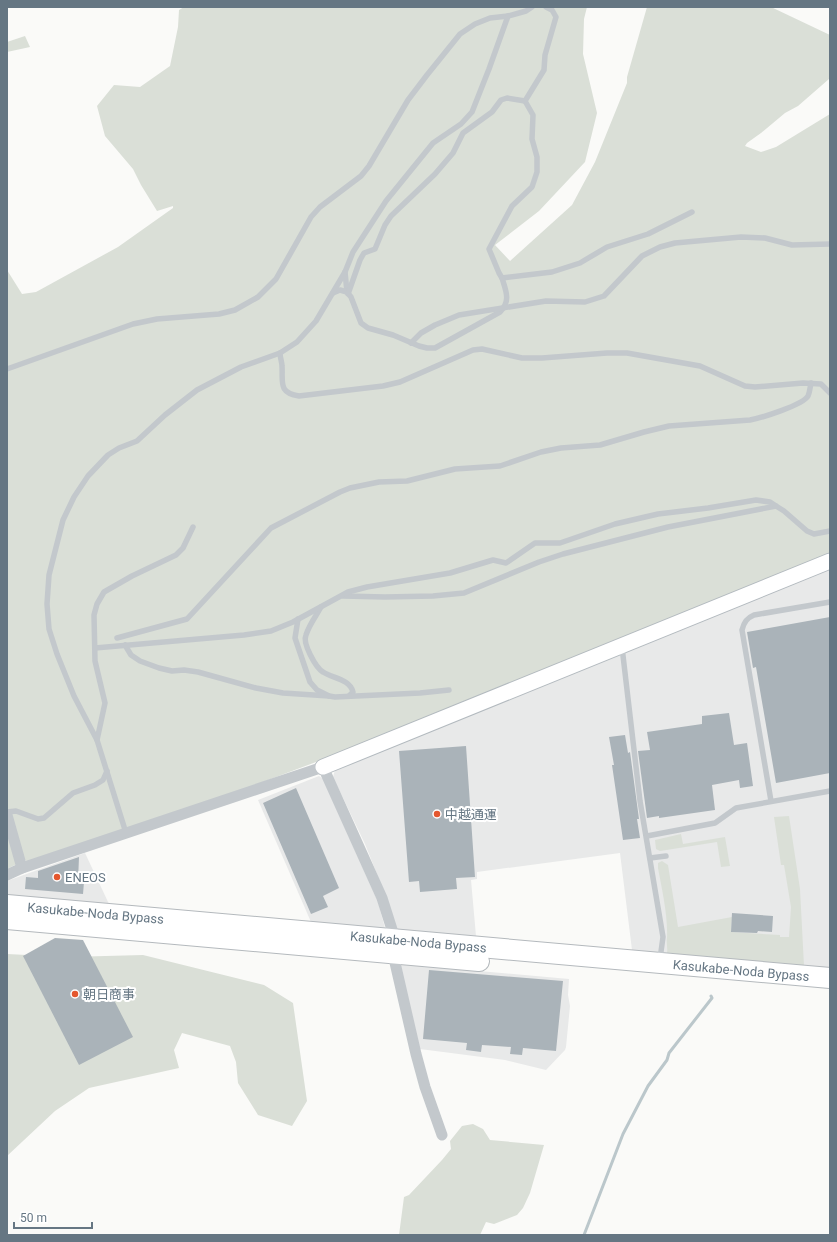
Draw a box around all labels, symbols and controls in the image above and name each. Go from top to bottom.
place label: 中越通運 [445,807,497,822]
marker: 中越通運 [432,809,442,819]
place label: ENEOS [65,870,106,885]
marker: ENEOS [52,872,62,882]
street label: Kasukabe-Noda Bypass [27,899,165,926]
street label: Kasukabe-Noda Bypass [349,928,488,955]
street label: Kasukabe-Noda Bypass [672,957,810,984]
place label: 朝日商事 [83,987,135,1002]
marker: 朝日商事 [70,989,80,999]
scale bar [14,1204,92,1230]
text: 50 m [20,1211,47,1225]

